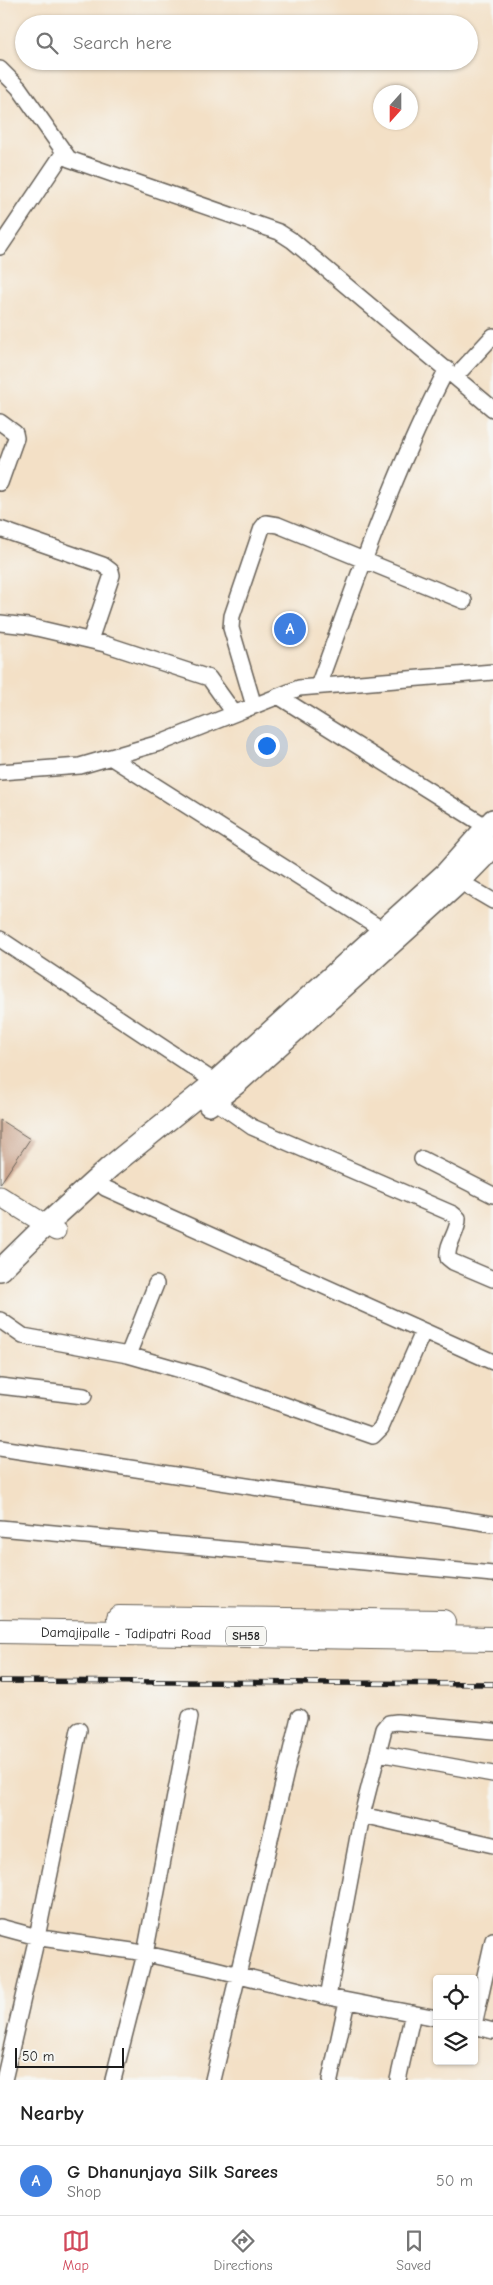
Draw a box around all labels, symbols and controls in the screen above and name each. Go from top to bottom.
search box [15,15,478,70]
icon: search [33,29,61,57]
text: Search here [73,32,172,54]
north arrow [373,85,418,130]
pin: A [274,610,306,648]
your location [254,733,280,759]
street label: Damajipalle - Tadipatri Road [41,1624,211,1643]
road number: SH58 [226,1626,266,1645]
map controls [433,1975,478,2065]
button: locate [433,1975,478,2020]
button: layers [433,2020,478,2065]
scale bar [15,2045,124,2068]
text: 50 m [22,2048,54,2065]
text: Nearby [20,2101,84,2125]
text: G Dhanunjaya Silk Sarees [67,2161,278,2183]
text: A [32,2172,40,2190]
text: 50 m [436,2172,473,2190]
text: Shop [67,2183,101,2201]
tab: Map [62,2227,90,2274]
tab: Directions [213,2227,273,2274]
tab: Saved [396,2227,431,2274]

